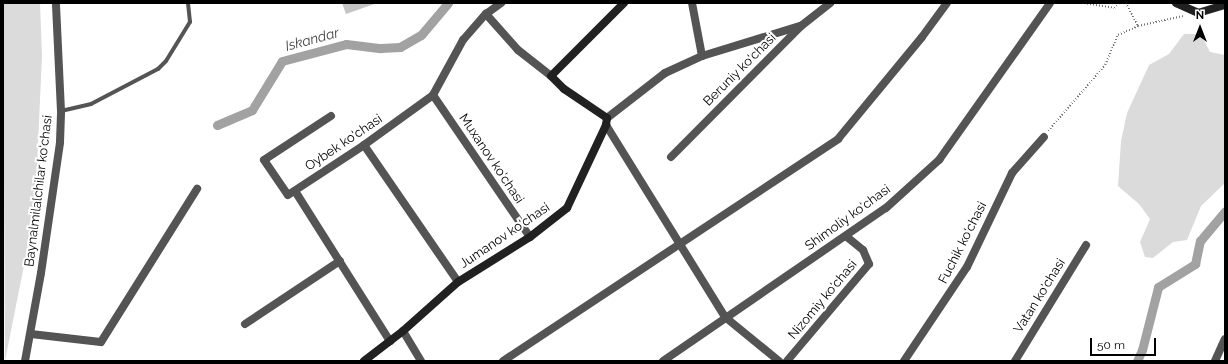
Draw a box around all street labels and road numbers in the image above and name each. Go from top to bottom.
street label: Beruniy ko‘chasi [700,30,780,110]
street label: Oybek ko'chasi [302,111,386,175]
street label: Muxanov ko'chasi [455,111,527,207]
street label: Baynalmilalchilar ko‘chasi [22,114,56,268]
street label: Shimoliy ko‘chasi [802,182,894,254]
street label: Fuchik ko'chasi [936,199,990,287]
street label: Jumanov ko‘chasi [457,200,553,272]
street label: Vatan ko'chasi [1011,256,1069,336]
street label: Nizomiy ko'chasi [785,257,861,343]

